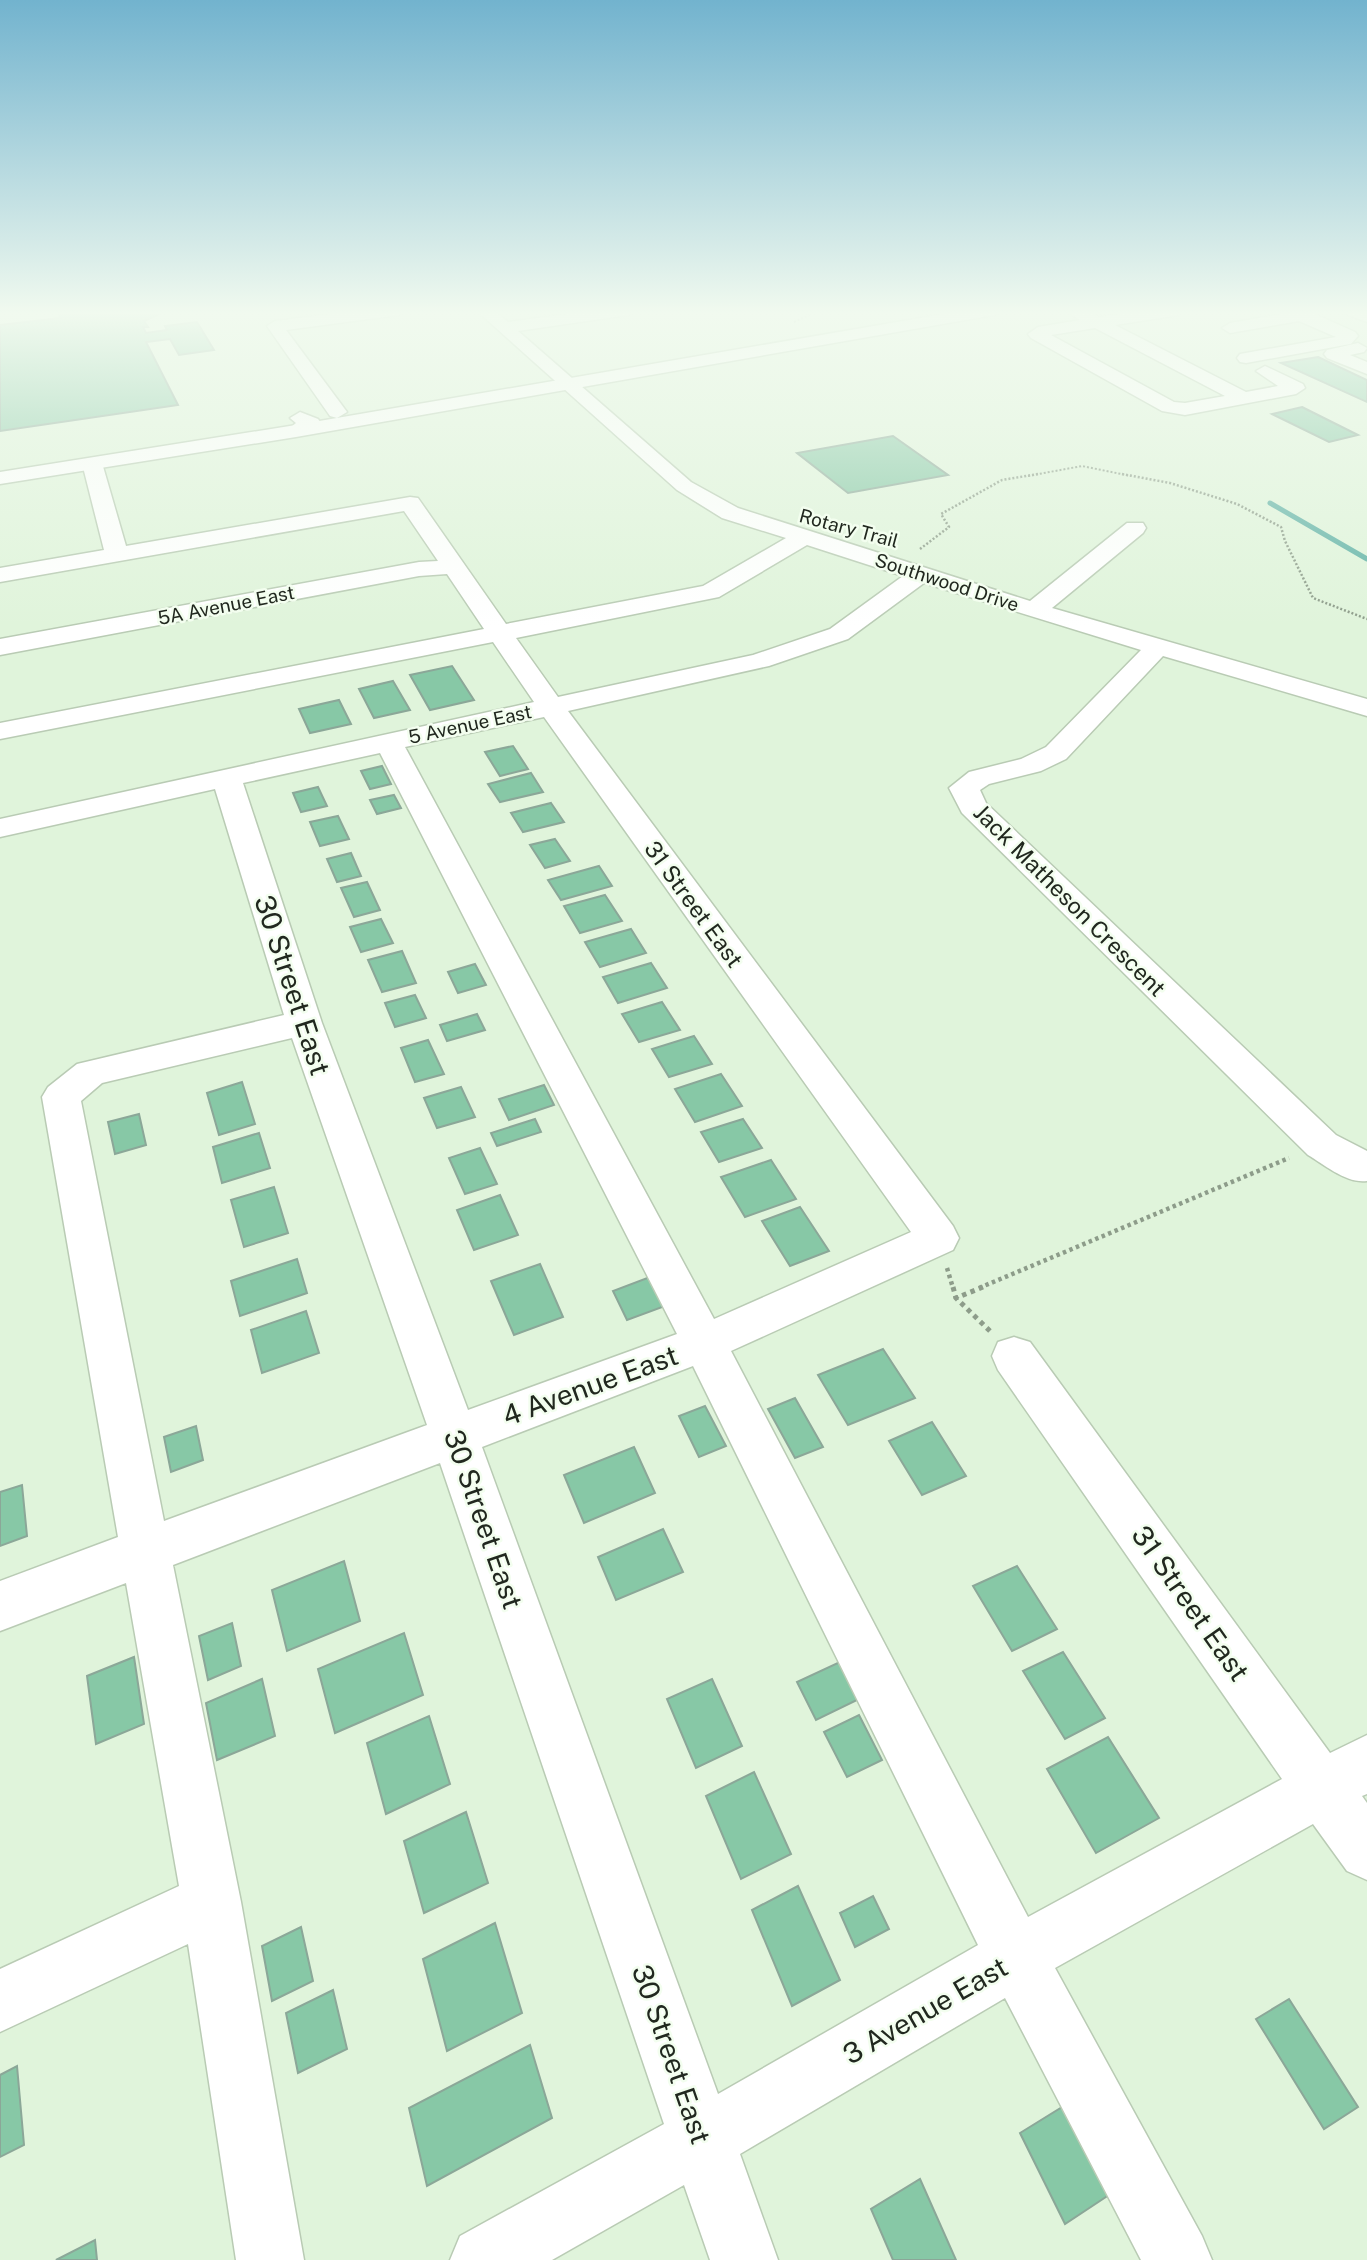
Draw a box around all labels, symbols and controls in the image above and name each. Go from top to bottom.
street label: Rotary Trail [797,504,901,552]
street label: Southwood Drive [872,548,1022,616]
street label: 5A Avenue East [156,581,296,629]
street label: 5 Avenue East [406,700,534,748]
street label: Jack Matheson Crescent [968,798,1172,1002]
street label: 31 Street East [639,836,749,972]
street label: 30 Street East [248,891,338,1079]
street label: 4 Avenue East [498,1338,682,1432]
street label: 30 Street East [438,1425,530,1613]
street label: 31 Street East [1125,1519,1257,1687]
street label: 3 Avenue East [837,1950,1013,2070]
street label: 30 Street East [626,1960,718,2148]

